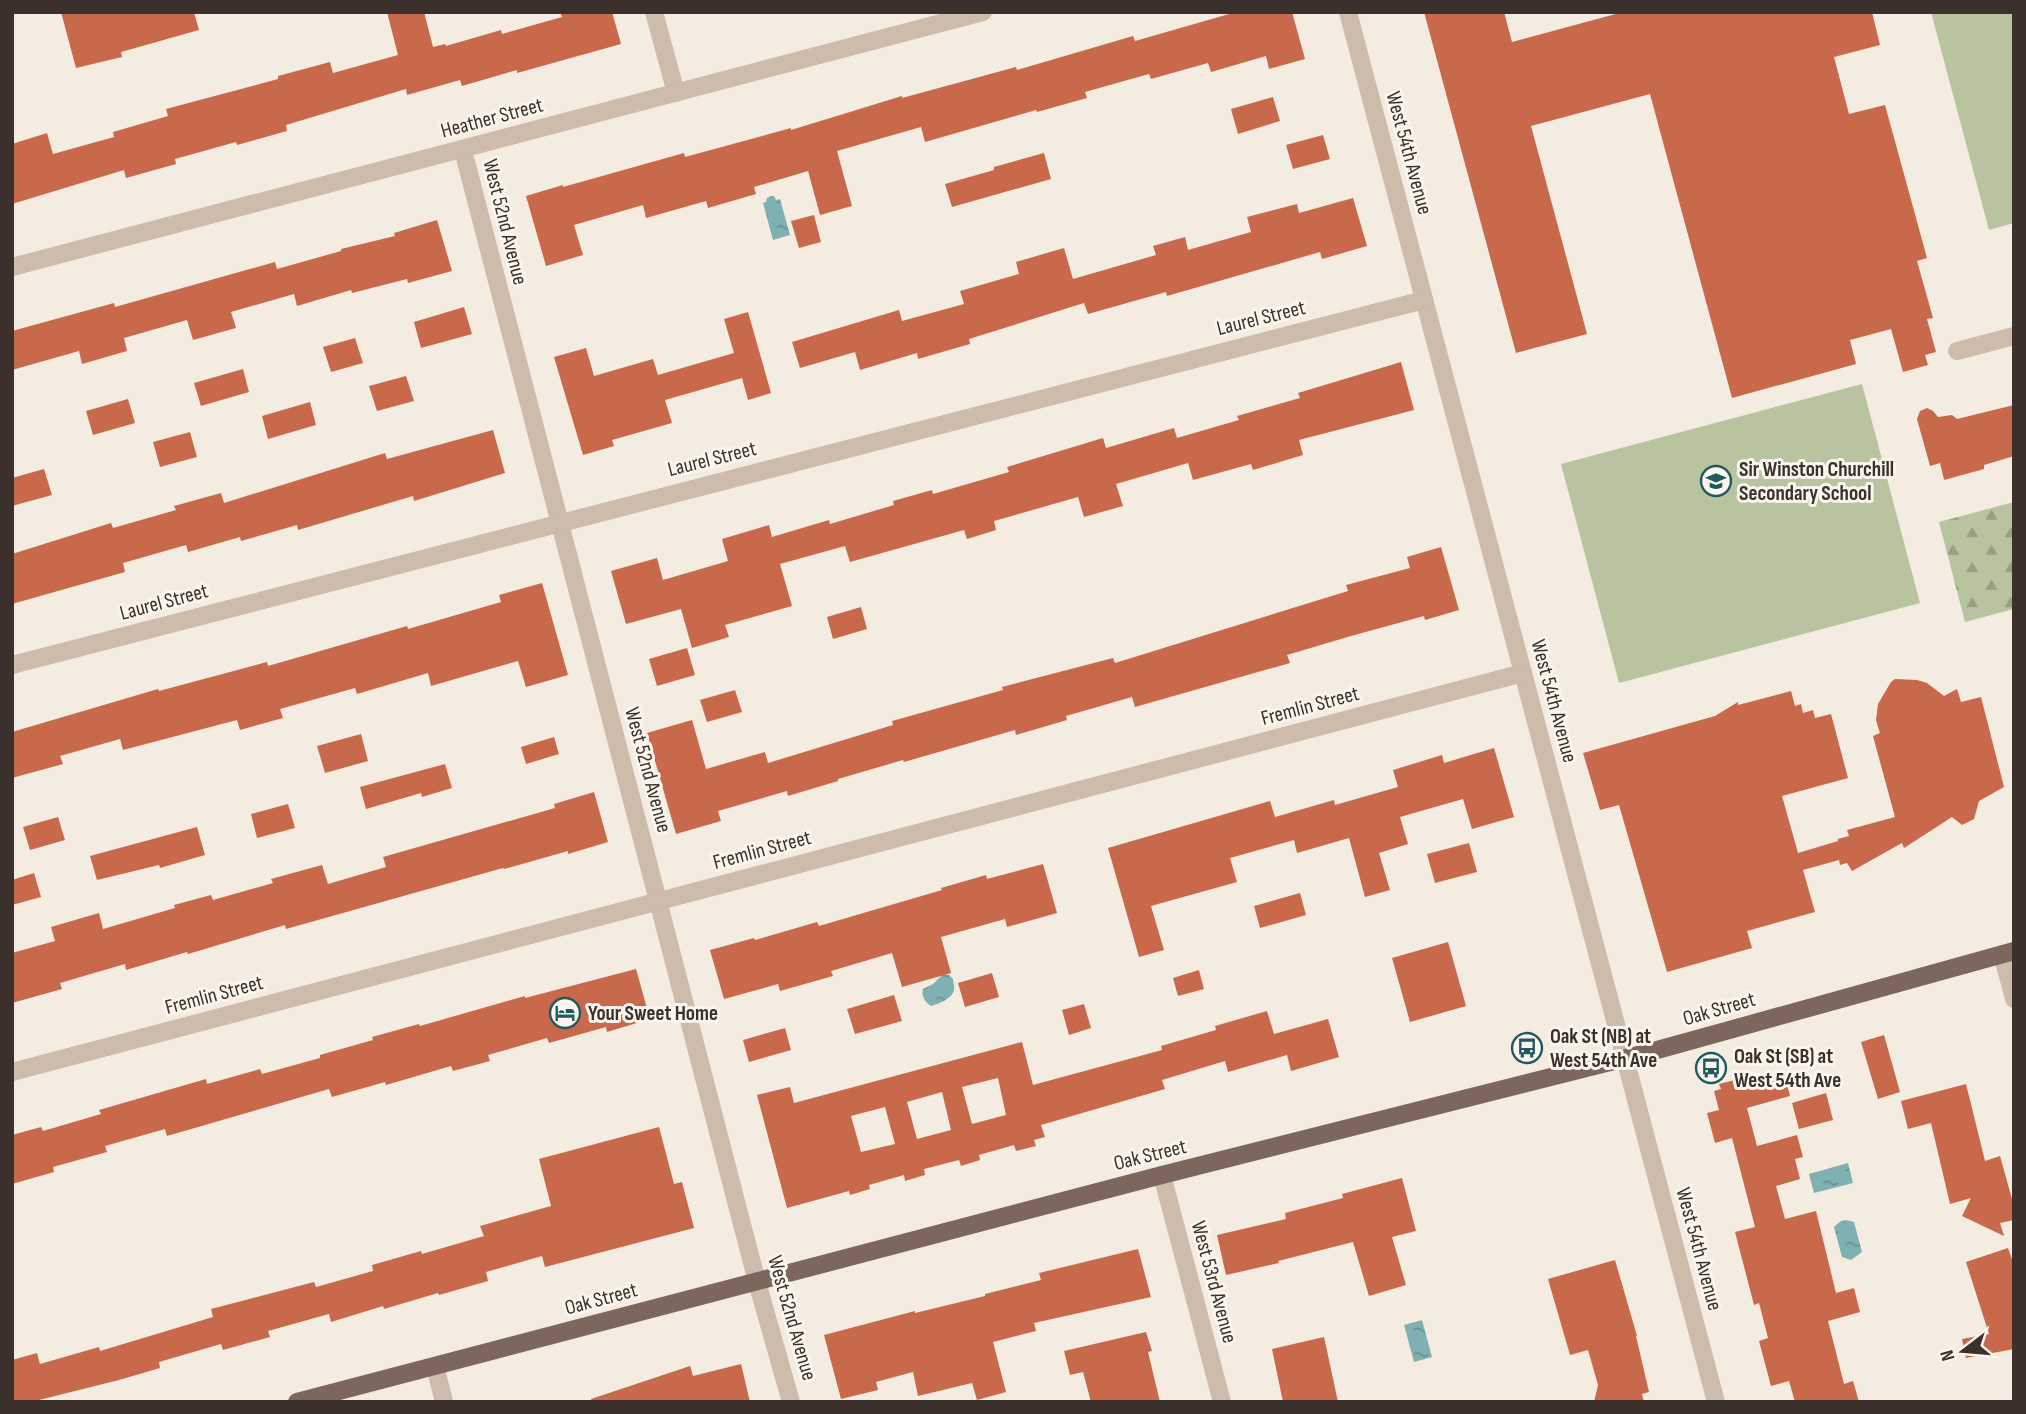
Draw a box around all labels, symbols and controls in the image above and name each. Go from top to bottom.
street label: West 54th Avenue [1381,89,1437,217]
street label: Heather Street [438,92,546,144]
street label: West 52nd Avenue [477,157,533,287]
street label: Laurel Street [1214,295,1308,341]
street label: Laurel Street [665,436,759,482]
place label: Sir Winston Churchill Secondary School [1739,457,1894,506]
school or university icon: Sir Winston Churchill Secondary School [1699,464,1733,498]
street label: Laurel Street [117,578,211,626]
street label: West 54th Avenue [1526,637,1582,765]
street label: Fremlin Street [1258,681,1362,731]
street label: West 52nd Avenue [619,705,677,835]
street label: Fremlin Street [710,825,814,875]
street label: Fremlin Street [162,970,266,1020]
street label: Oak Street [1680,987,1758,1031]
hotel icon: Your Sweet Home [548,996,582,1030]
place label: Your Sweet Home [588,1001,718,1026]
place label: Oak St (NB) at West 54th Ave [1550,1024,1657,1073]
bus stop icon: Oak St (NB) at West 54th Ave [1510,1031,1544,1065]
place label: Oak St (SB) at West 54th Ave [1734,1044,1841,1093]
bus stop icon: Oak St (SB) at West 54th Ave [1694,1051,1728,1085]
street label: Oak Street [1111,1134,1189,1176]
street label: West 54th Avenue [1671,1185,1727,1313]
street label: West 53rd Avenue [1186,1218,1242,1346]
street label: West 52nd Avenue [762,1253,822,1383]
street label: Oak Street [562,1277,640,1321]
north arrow [1928,1316,1998,1386]
text: N [1936,1347,1961,1363]

